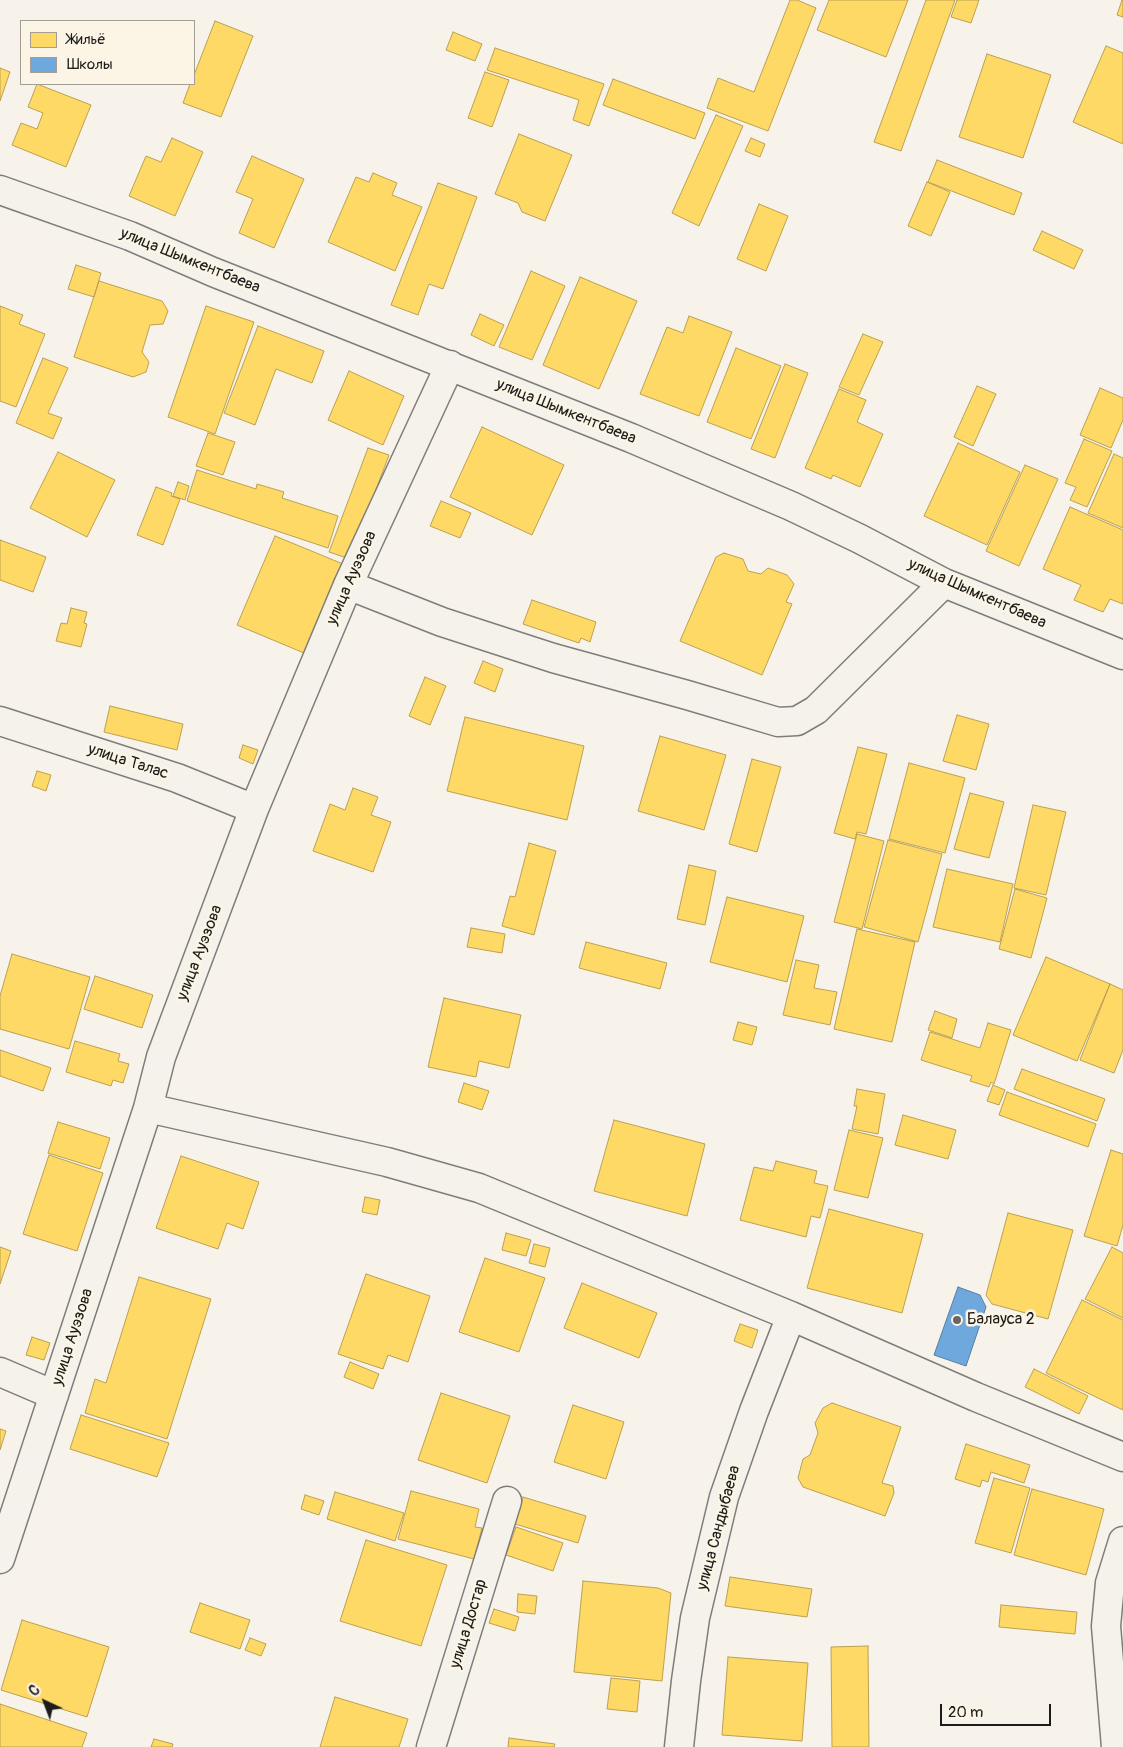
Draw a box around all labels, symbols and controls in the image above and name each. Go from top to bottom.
legend [20,20,195,85]
text: Жильё [67,30,106,49]
text: Школы [67,55,113,74]
street label: улица Шымкентбаева [117,224,263,298]
street label: улица Шымкентбаева [493,375,639,449]
street label: улица Ауэзова [323,528,381,628]
street label: улица Шымкентбаева [905,555,1049,633]
street label: улица Талас [85,740,171,784]
street label: улица Ауэзова [173,903,227,1003]
street label: улица Ауэзова [48,1286,98,1388]
place label: Балауса 2 [967,1310,1035,1330]
marker: Балауса 2 [951,1314,963,1326]
street label: улица Сандыбаева [693,1464,745,1592]
street label: улица Достар [446,1577,492,1671]
north arrow [20,1677,70,1727]
text: С [25,1682,43,1700]
scale bar [943,1694,1054,1726]
text: 20 m [948,1703,983,1722]

